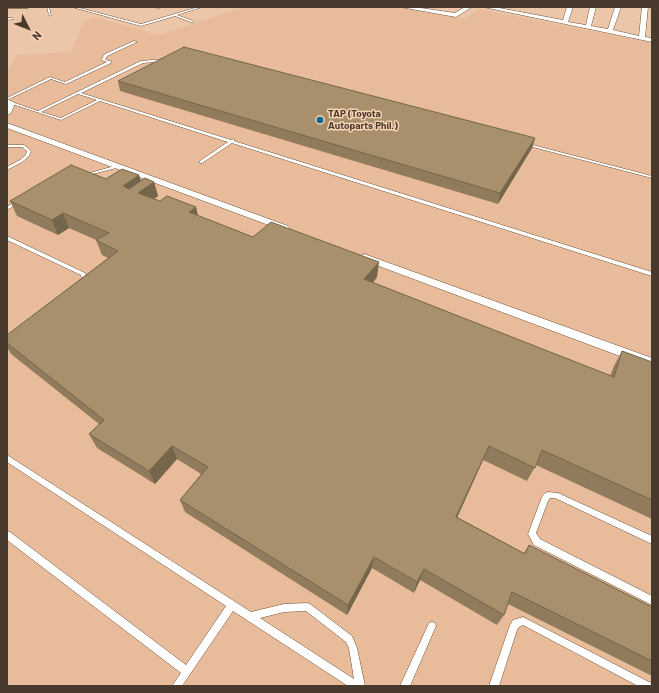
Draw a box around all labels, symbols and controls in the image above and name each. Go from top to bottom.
north arrow [8,8,48,48]
text: N [30,29,45,43]
place label: TAP (Toyota Autoparts Phil.) [328,108,398,132]
marker: TAP (Toyota Autoparts Phil.) [315,115,325,125]

